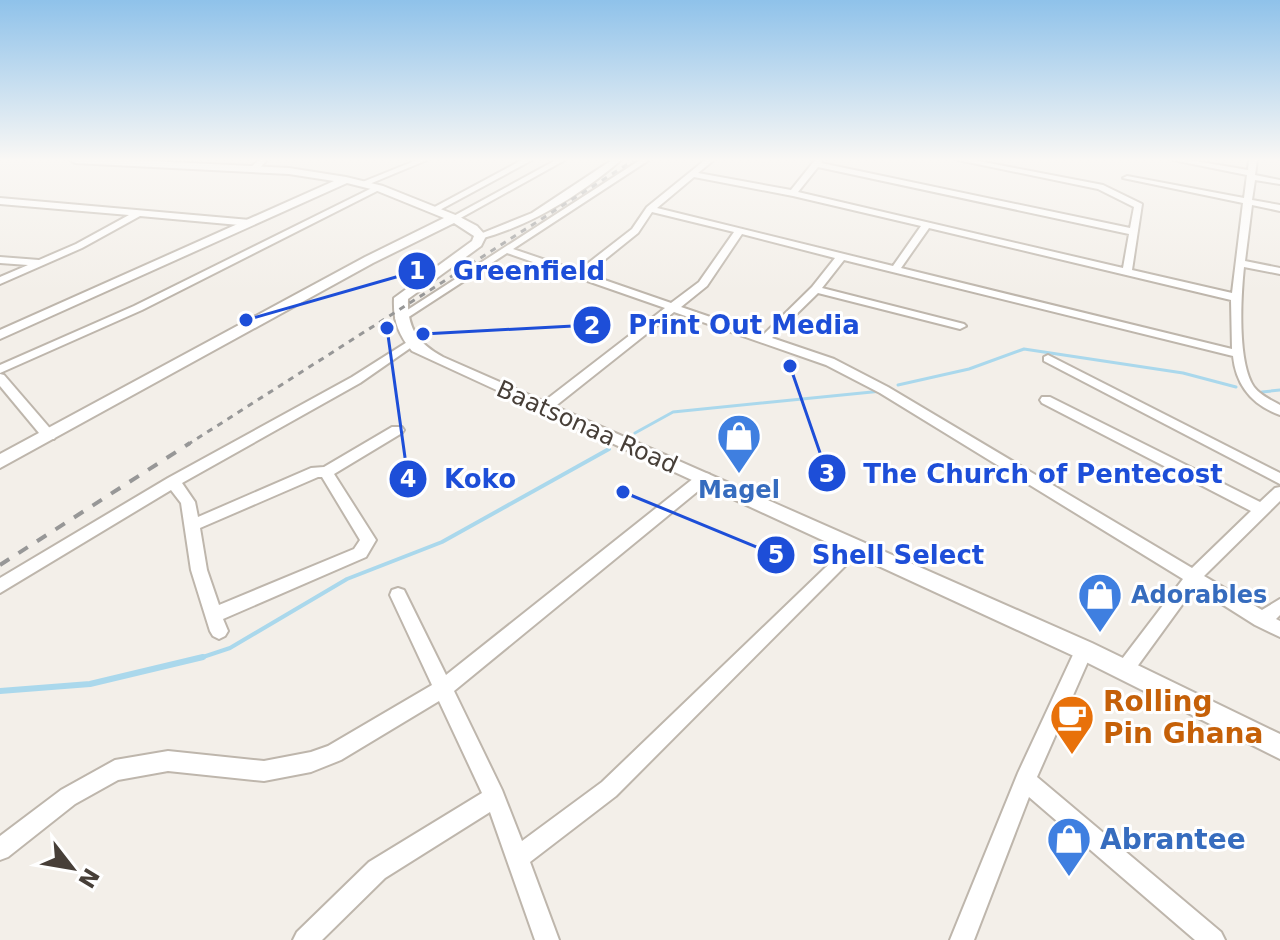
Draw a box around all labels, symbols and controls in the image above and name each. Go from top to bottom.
callout: Greenfield [397,246,622,296]
text: Greenfield [453,256,605,286]
text: 1 [409,257,425,285]
callout: Print Out Media [572,300,876,350]
text: Print Out Media [628,310,860,340]
text: 2 [584,312,600,340]
street label: Baatsonaa Road [492,375,682,479]
shop icon: Magel [715,412,763,475]
callout: The Church of Pentecost [807,448,1239,498]
callout: Koko [388,454,532,504]
text: The Church of Pentecost [863,459,1223,489]
text: 3 [819,460,835,488]
text: Koko [444,464,516,494]
text: 4 [400,465,416,493]
place label: Magel [698,476,780,504]
callout: Shell Select [756,530,1000,580]
text: Shell Select [812,540,984,570]
text: 5 [768,541,784,569]
shop icon: Adorables [1076,571,1124,634]
place label: Adorables [1131,581,1267,609]
place label: Rolling Pin Ghana [1103,685,1263,750]
cafe icon: Rolling Pin Ghana [1048,693,1096,756]
shop icon: Abrantee [1045,815,1093,878]
place label: Abrantee [1100,823,1246,856]
north arrow [32,828,112,908]
text: N [73,864,104,892]

